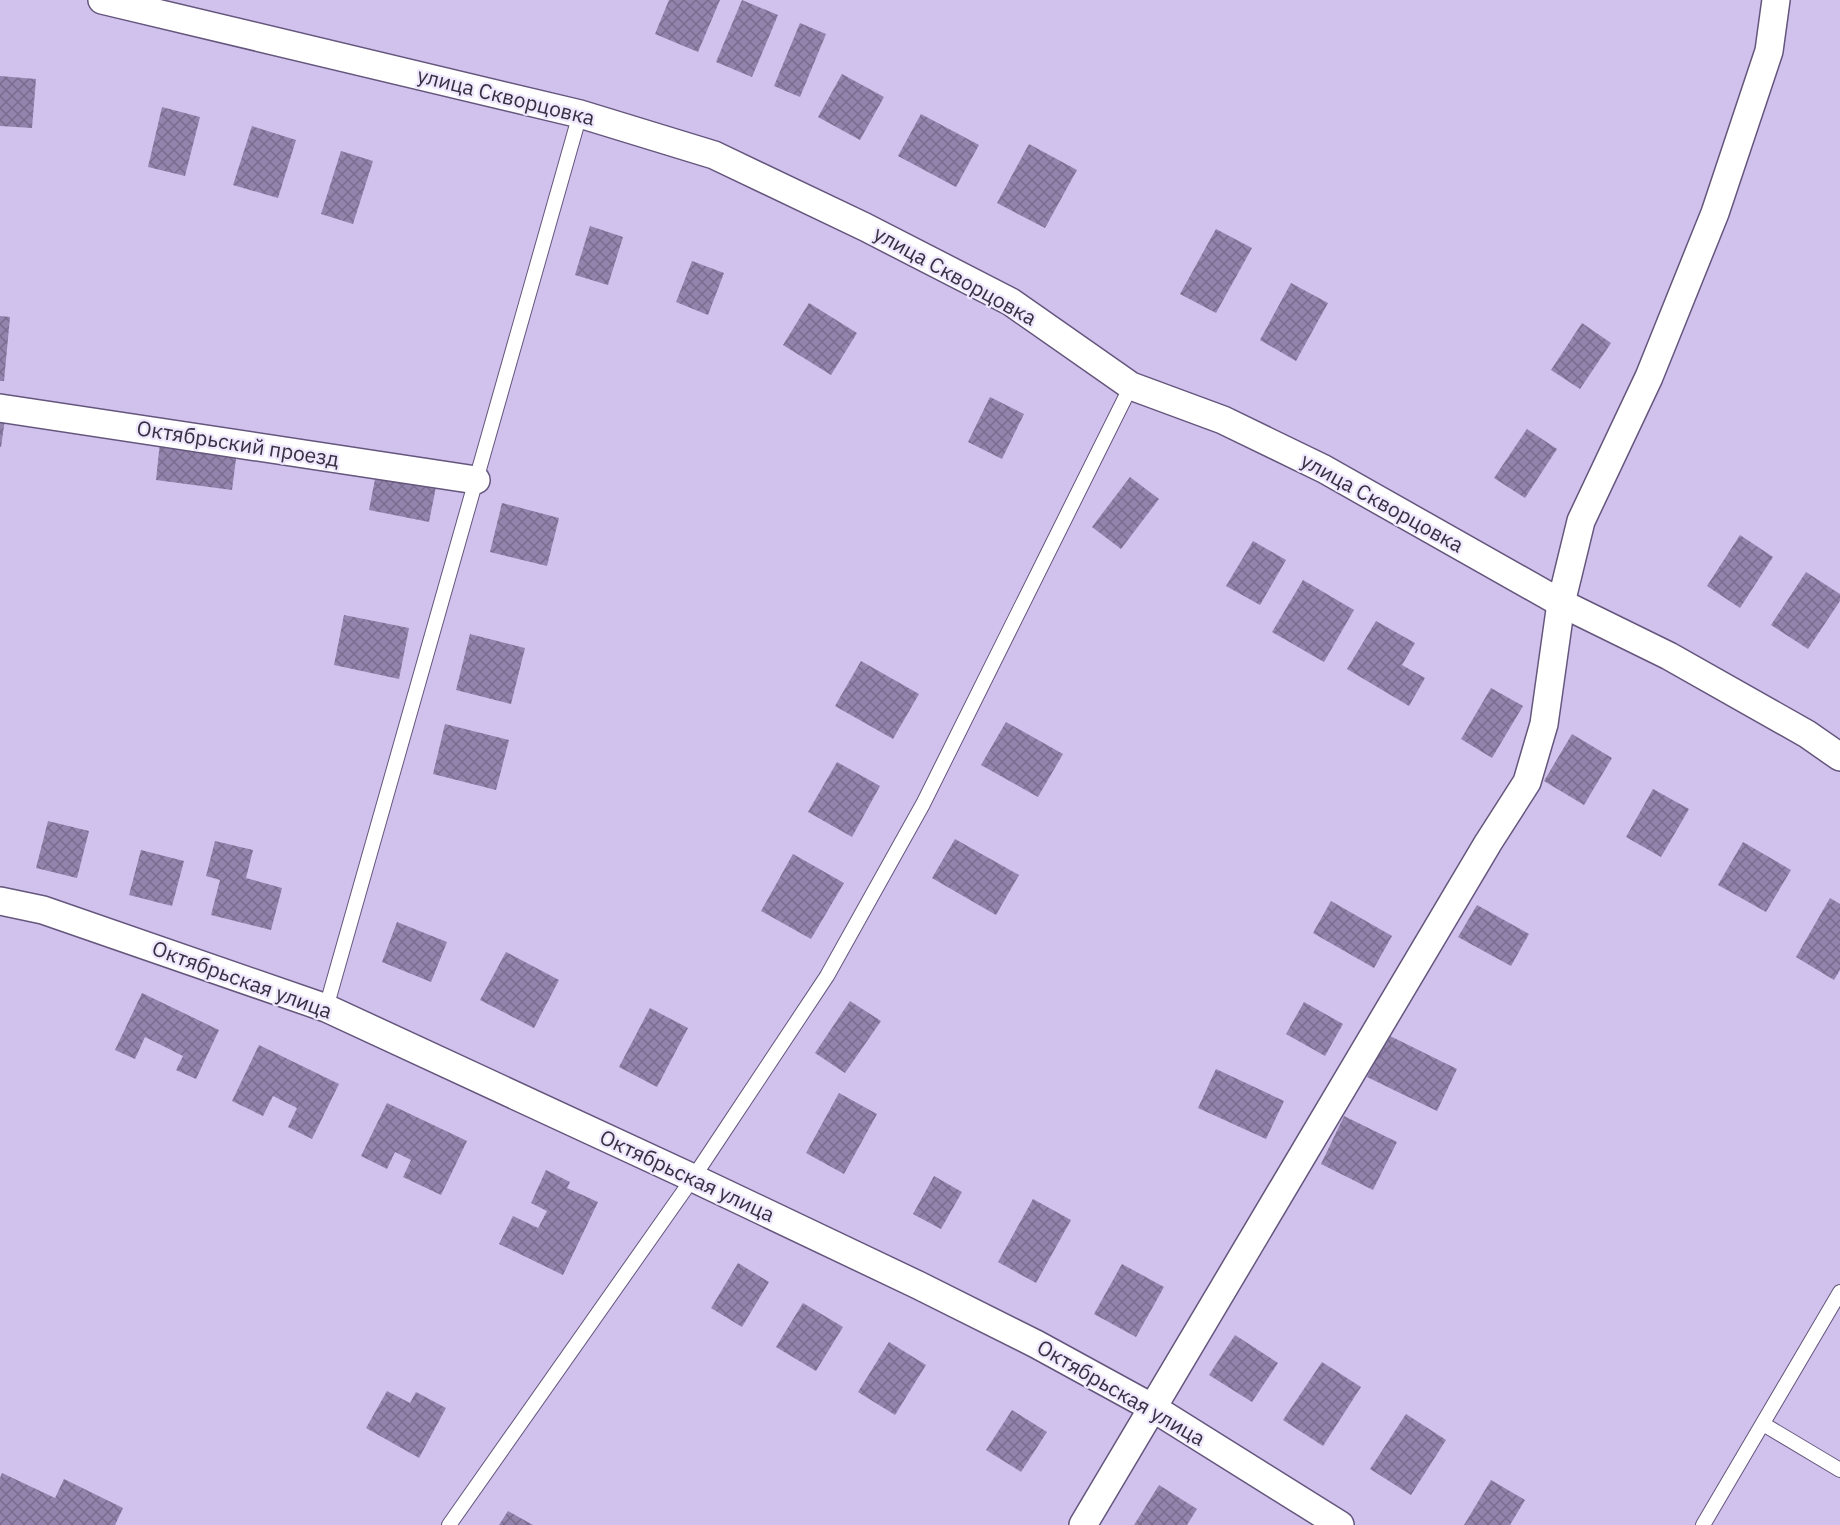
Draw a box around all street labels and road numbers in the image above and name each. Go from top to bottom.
street label: улица Скворцовка [415,60,598,132]
street label: улица Скворцовка [869,219,1042,331]
street label: Октябрьский проезд [135,413,341,473]
street label: улица Скворцовка [1296,446,1469,558]
street label: Октябрьская улица [148,933,336,1025]
street label: Октябрьская улица [595,1122,779,1228]
street label: Октябрьская улица [1032,1333,1211,1452]

